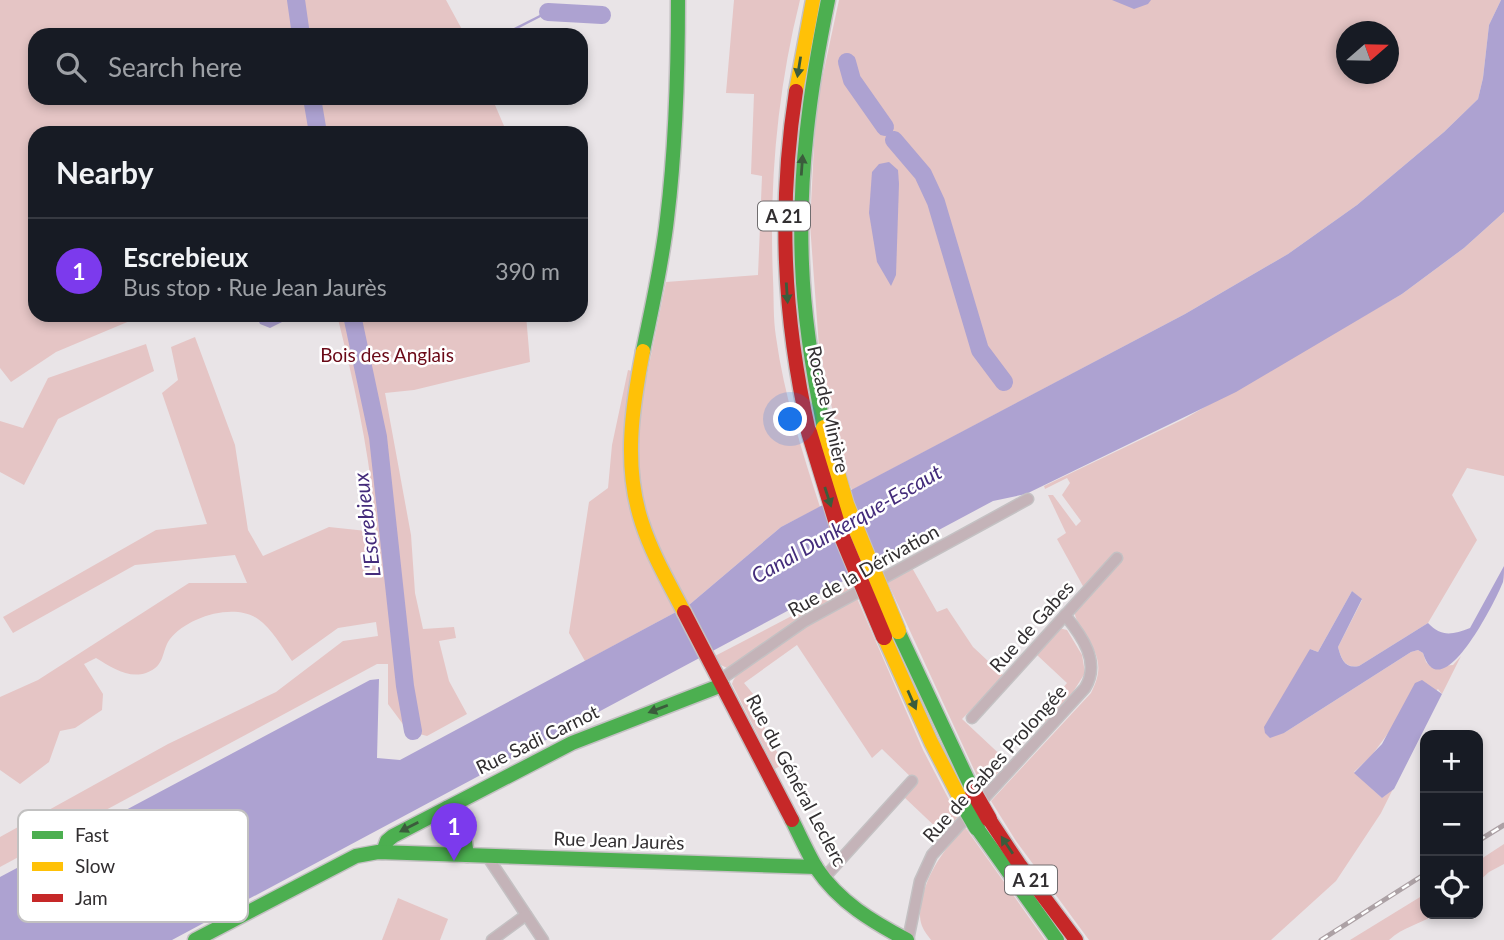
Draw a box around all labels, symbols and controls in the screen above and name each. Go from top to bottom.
north arrow [1336,21,1399,84]
search box [28,28,588,105]
icon: search [52,48,90,86]
text: Search here [108,51,242,83]
one-way arrow [793,56,804,78]
text: Nearby [56,154,154,190]
one-way arrow [796,154,807,176]
road number: A 21 [758,202,810,230]
text: Escrebieux [123,241,248,273]
text: 1 [72,257,86,285]
text: 390 m [495,257,560,285]
text: Bus stop · Rue Jean Jaurès [123,273,387,301]
one-way arrow [782,283,793,305]
park label: Bois des Anglais [320,343,454,366]
street label: Rocade Minière [803,343,855,475]
your location [773,402,807,436]
water label: Canal Dunkerque-Escaut [746,458,946,588]
water label: L'Escrebieux [347,471,385,579]
one-way arrow [823,487,834,508]
street label: Rue de la Dérivation [783,519,943,621]
street label: Rue de Gabes [984,576,1078,676]
street label: Rue de Gabes Prolongée [917,680,1071,846]
street label: Rue du Général Leclerc [742,690,852,870]
one-way arrow [906,690,918,710]
street label: Rue Sadi Carnot [472,699,602,779]
one-way arrow [648,703,669,714]
map controls [1420,730,1483,919]
button: + [1420,730,1483,793]
button: − [1420,793,1483,856]
pin: 1 [431,803,477,861]
legend [18,810,248,922]
one-way arrow [399,822,419,833]
text: Fast [75,823,109,846]
street label: Rue Jean Jaurès [553,826,685,854]
one-way arrow [1000,835,1013,855]
text: Slow [75,854,115,877]
button: locate [1420,856,1483,919]
road number: A 21 [1005,866,1057,894]
text: Jam [75,886,108,909]

